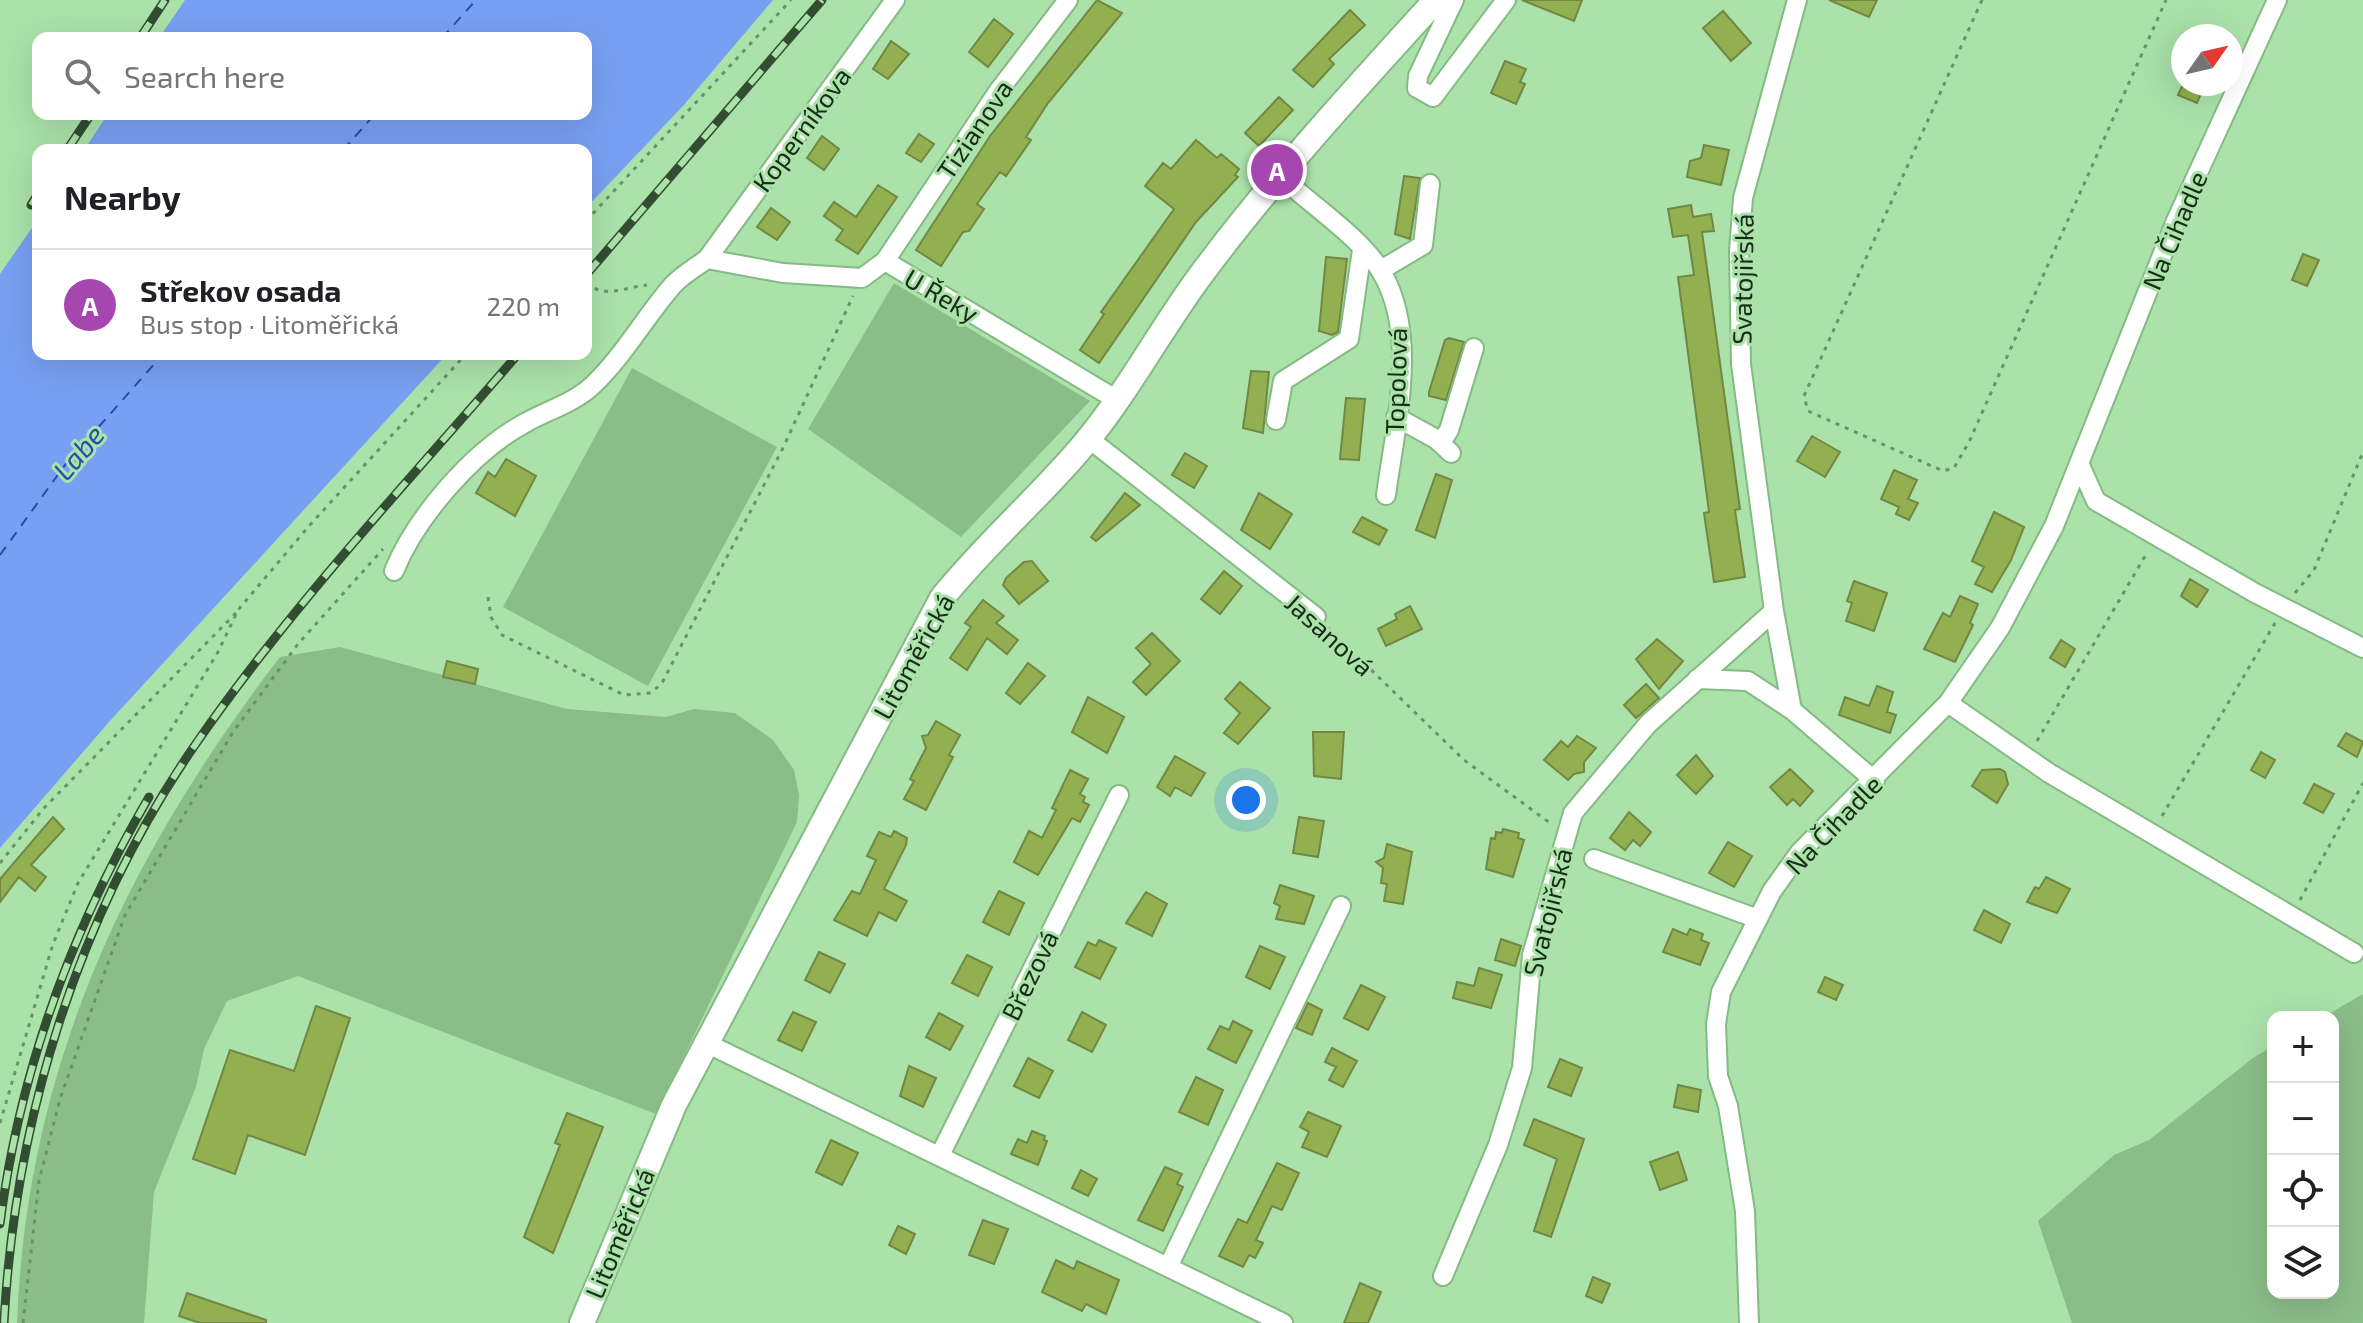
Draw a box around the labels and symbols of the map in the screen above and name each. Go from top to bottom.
north arrow [2171,24,2243,96]
street label: Koperníkova [745,61,857,197]
street label: Tizianova [930,73,1018,185]
pin: A [1251,140,1303,200]
street label: Na Čihadle [2135,166,2213,294]
street label: Svatojiřská [1725,213,1759,345]
street label: U Řeky [900,262,985,329]
street label: Topolová [1378,327,1412,435]
water label: Labe [45,418,111,486]
street label: Jasanová [1279,586,1381,682]
street label: Litoměřická [866,588,960,724]
street label: Na Čihadle [1778,768,1888,880]
your location [1226,780,1266,820]
street label: Svatojiřská [1516,845,1578,979]
street label: Březová [994,925,1064,1025]
street label: Litoměřická [578,1163,660,1303]

